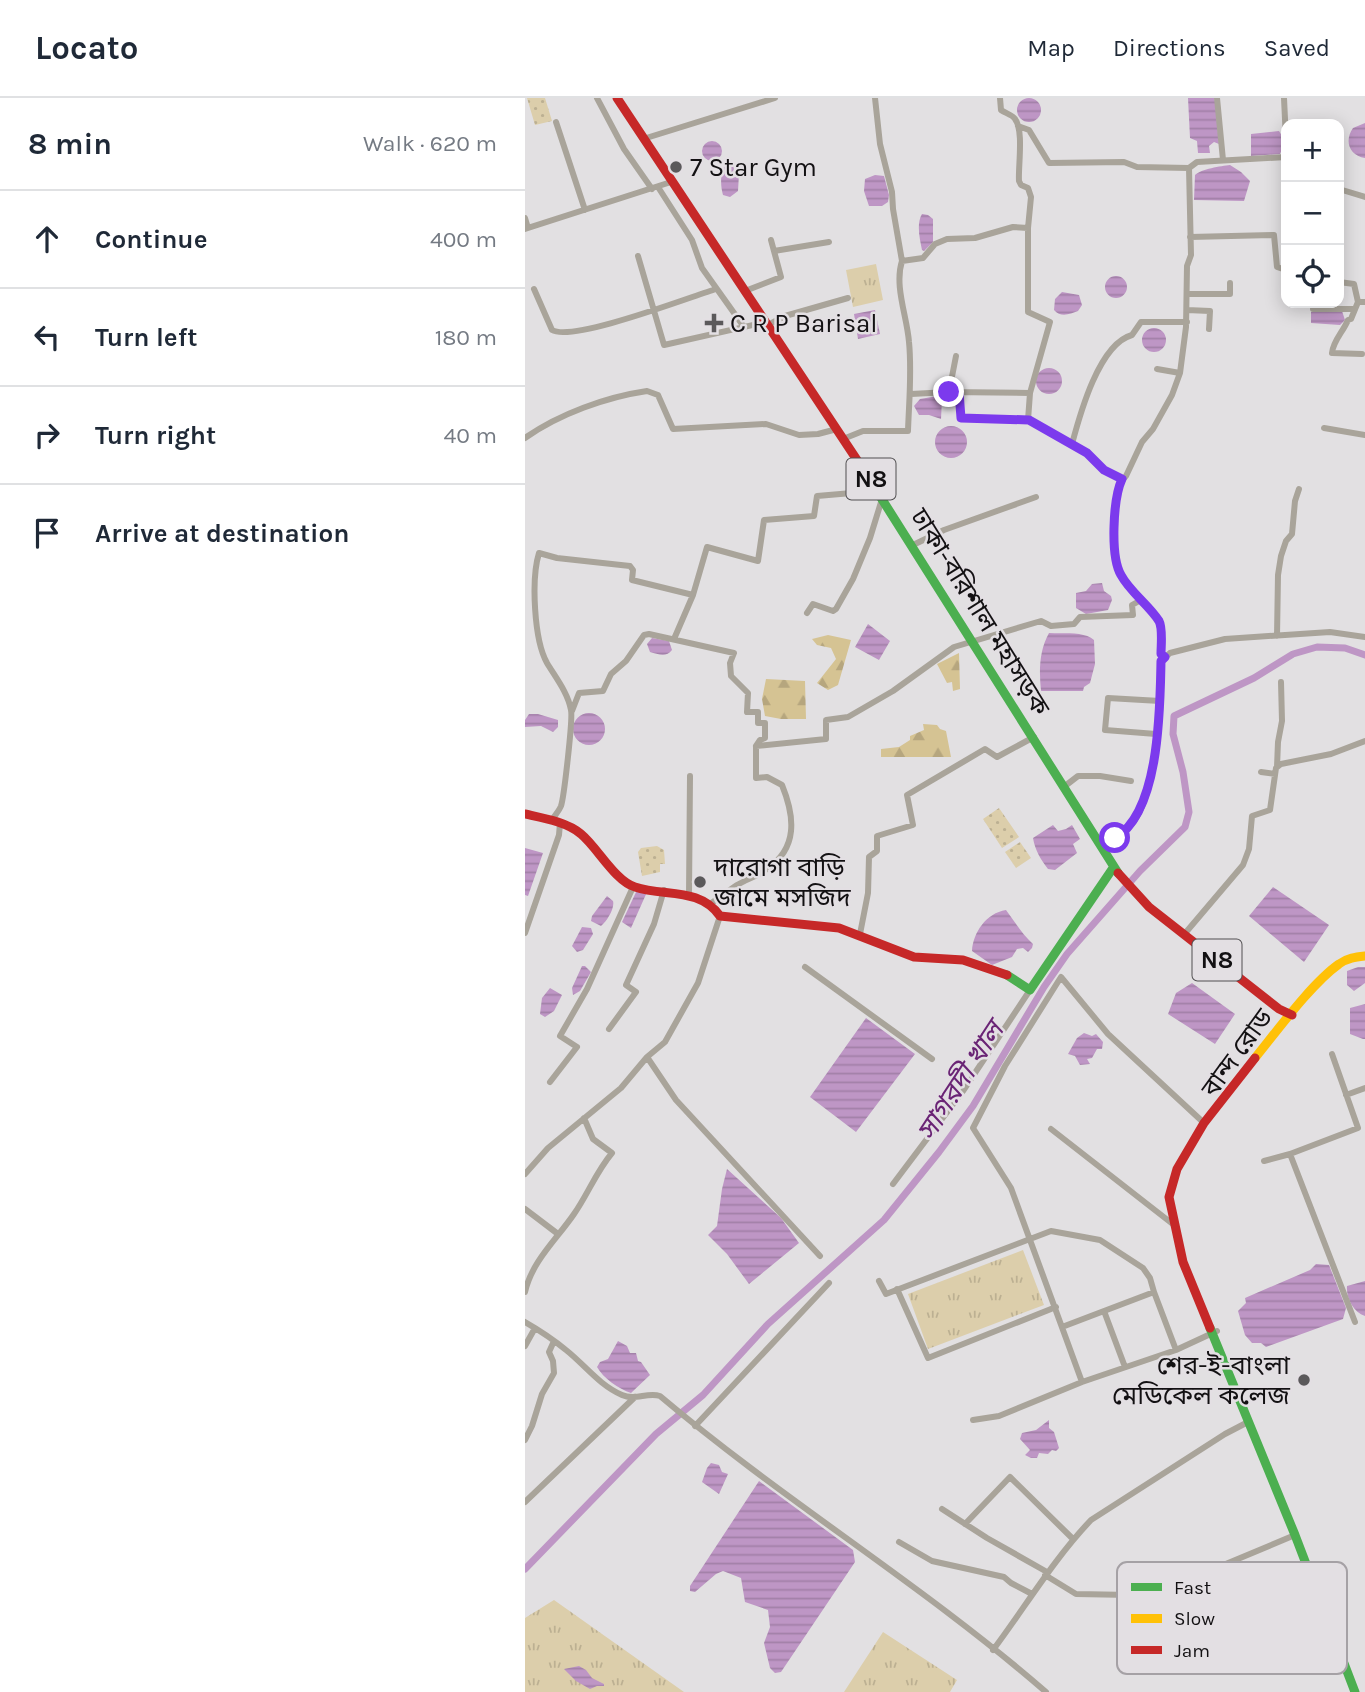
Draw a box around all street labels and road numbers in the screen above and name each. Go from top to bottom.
road number: N8 [847,458,895,500]
street label: ঢাকা-বরিশাল মহাসড়ক [903,502,1057,722]
road number: N8 [1193,940,1241,980]
street label: বান্দ রোড [1194,1003,1280,1104]

